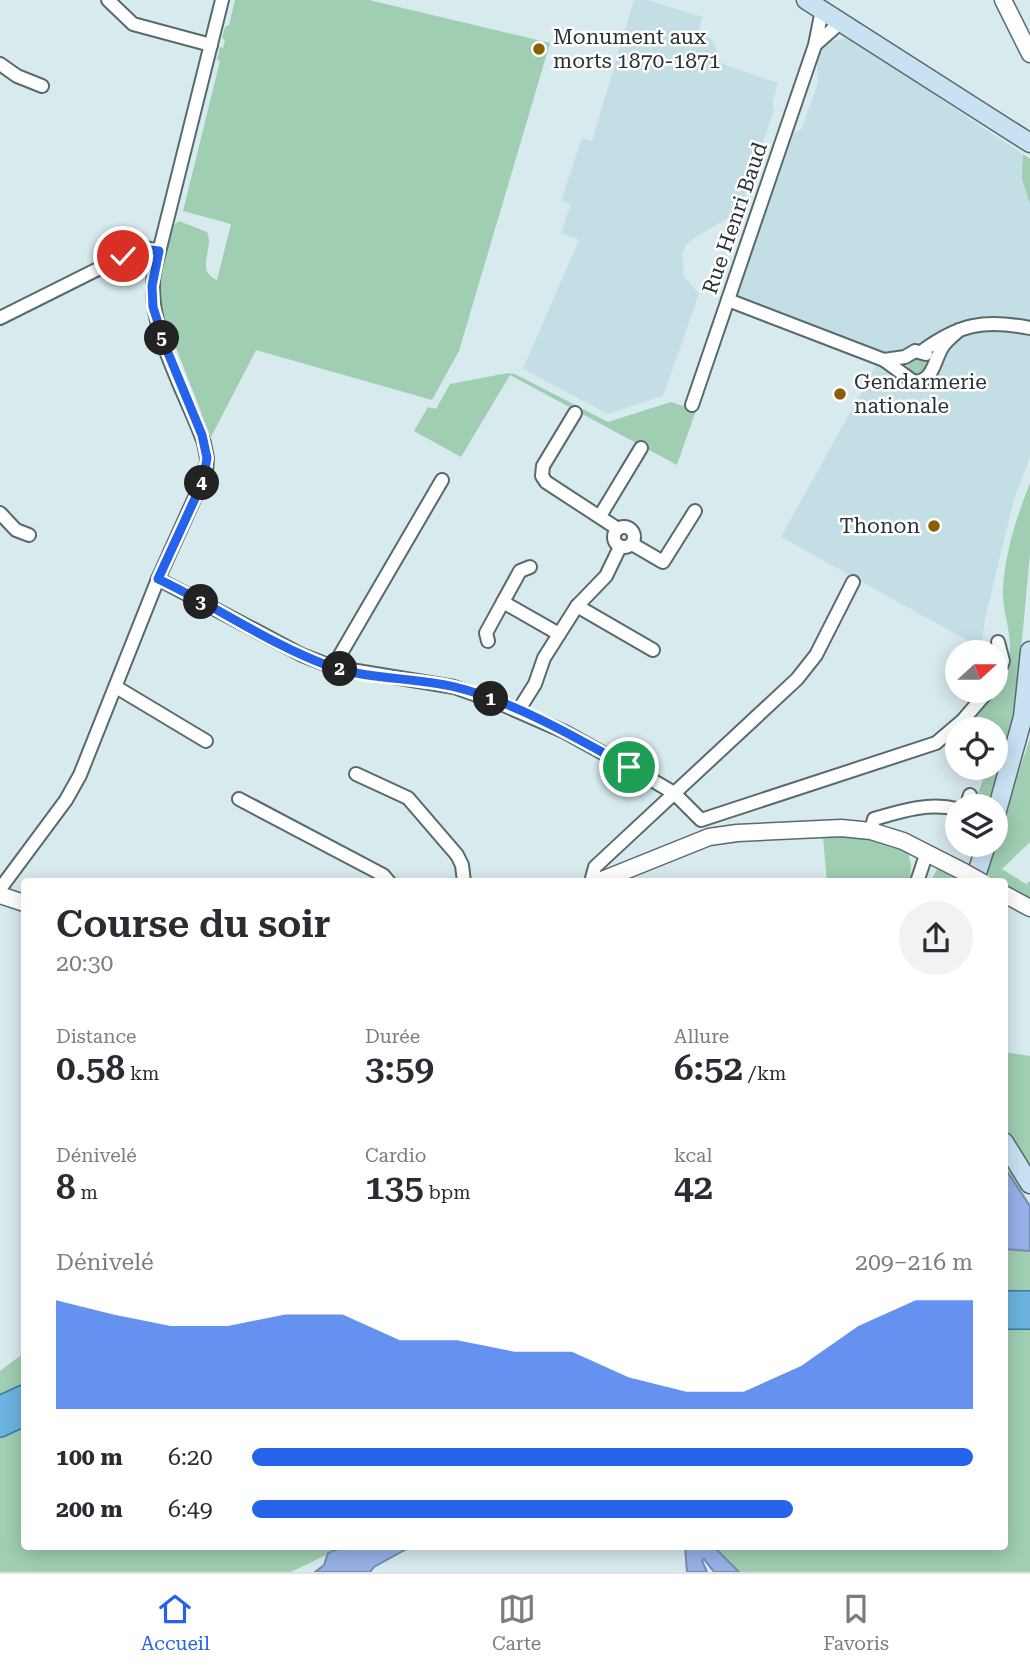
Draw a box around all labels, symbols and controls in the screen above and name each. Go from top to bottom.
place label: Monument aux morts 1870-1871 [553,25,720,73]
marker: Monument aux morts 1870-1871 [531,41,547,57]
street label: Rue Henri Baud [698,138,772,297]
pin [93,226,153,286]
icon: check [104,237,142,275]
pin: 5 [144,320,180,356]
text: 5 [156,326,167,349]
place label: Gendarmerie nationale [854,370,987,418]
marker: Gendarmerie nationale [832,386,848,402]
pin: 4 [184,466,220,500]
text: 4 [196,471,207,494]
place label: Thonon [840,514,920,538]
marker: Thonon [926,518,942,534]
pin: 3 [184,584,218,620]
text: 3 [195,590,206,613]
north arrow [945,640,1008,704]
map controls [945,640,1008,857]
pin: 2 [322,652,358,686]
text: 2 [334,657,345,680]
pin: 1 [474,682,508,716]
text: 1 [485,687,496,710]
button: locate [945,717,1008,780]
pin [599,737,659,797]
icon: arrive [610,748,648,786]
button: layers [945,794,1008,857]
button: share [899,901,973,975]
text: Course du soir [56,902,331,946]
text: 20:30 [56,950,113,977]
text: Distance [56,1025,136,1048]
text: Durée [365,1025,420,1048]
text: Allure [674,1025,729,1048]
text: 0.58 [56,1048,125,1089]
text: 3:59 [365,1048,434,1089]
text: 6:52 [674,1048,743,1089]
text: km [125,1062,159,1085]
text: /km [743,1062,786,1085]
text: Dénivelé [56,1144,137,1167]
text: Cardio [365,1144,426,1167]
text: kcal [674,1144,712,1167]
text: 8 [56,1167,76,1208]
text: 135 [365,1167,424,1208]
text: 42 [674,1167,713,1208]
text: m [76,1181,98,1204]
text: bpm [424,1181,471,1204]
text: Dénivelé [56,1249,154,1276]
text: 209–216 m [855,1249,973,1276]
text: 100 m [56,1444,123,1471]
text: 6:20 [168,1444,213,1471]
text: 200 m [56,1496,123,1523]
text: 6:49 [168,1496,213,1523]
tab: Accueil [141,1590,210,1655]
tab: Carte [492,1590,541,1655]
tab: Favoris [823,1590,889,1655]

